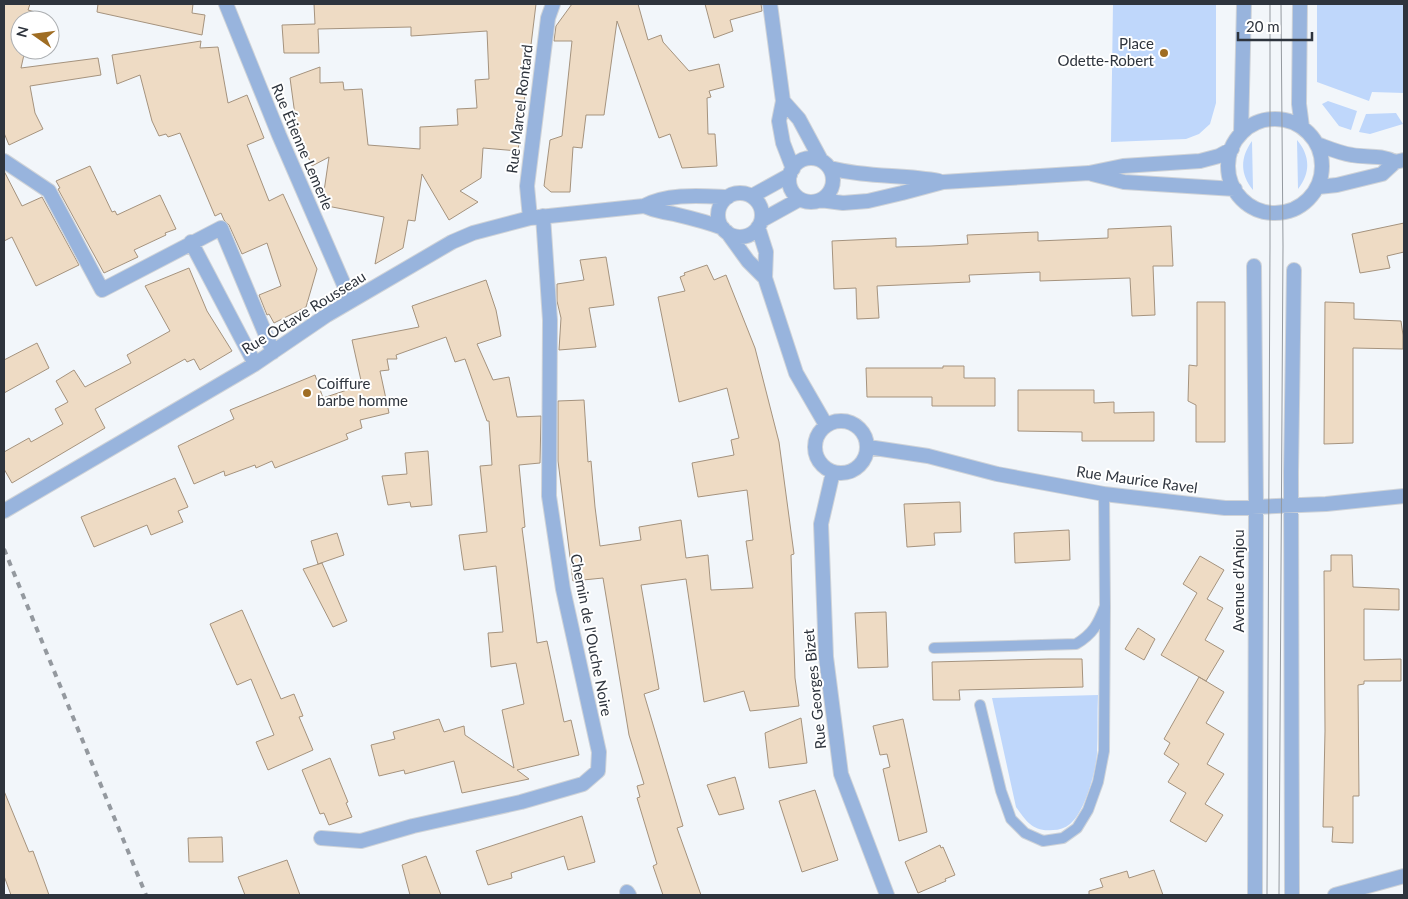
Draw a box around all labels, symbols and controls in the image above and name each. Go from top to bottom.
north arrow [10,10,60,60]
scale bar [1238,10,1312,42]
text: 20 m [1246,17,1280,35]
text: N [12,24,31,39]
place label: Place Odette-Robert [1058,34,1155,69]
street label: Rue Marcel Rontard [502,43,536,174]
marker: Place Odette-Robert [1158,47,1170,59]
street label: Rue Étienne Lemerle [268,81,338,213]
street label: Rue Octave Rousseau [238,267,369,358]
place label: Coiffure barbe homme [317,374,408,409]
marker: Coiffure barbe homme [301,387,313,399]
street label: Rue Maurice Ravel [1075,462,1199,496]
street label: Avenue d'Anjou [1229,529,1247,633]
street label: Chemin de l'Ouche Noire [567,552,617,718]
street label: Rue Georges Bizet [799,628,829,750]

